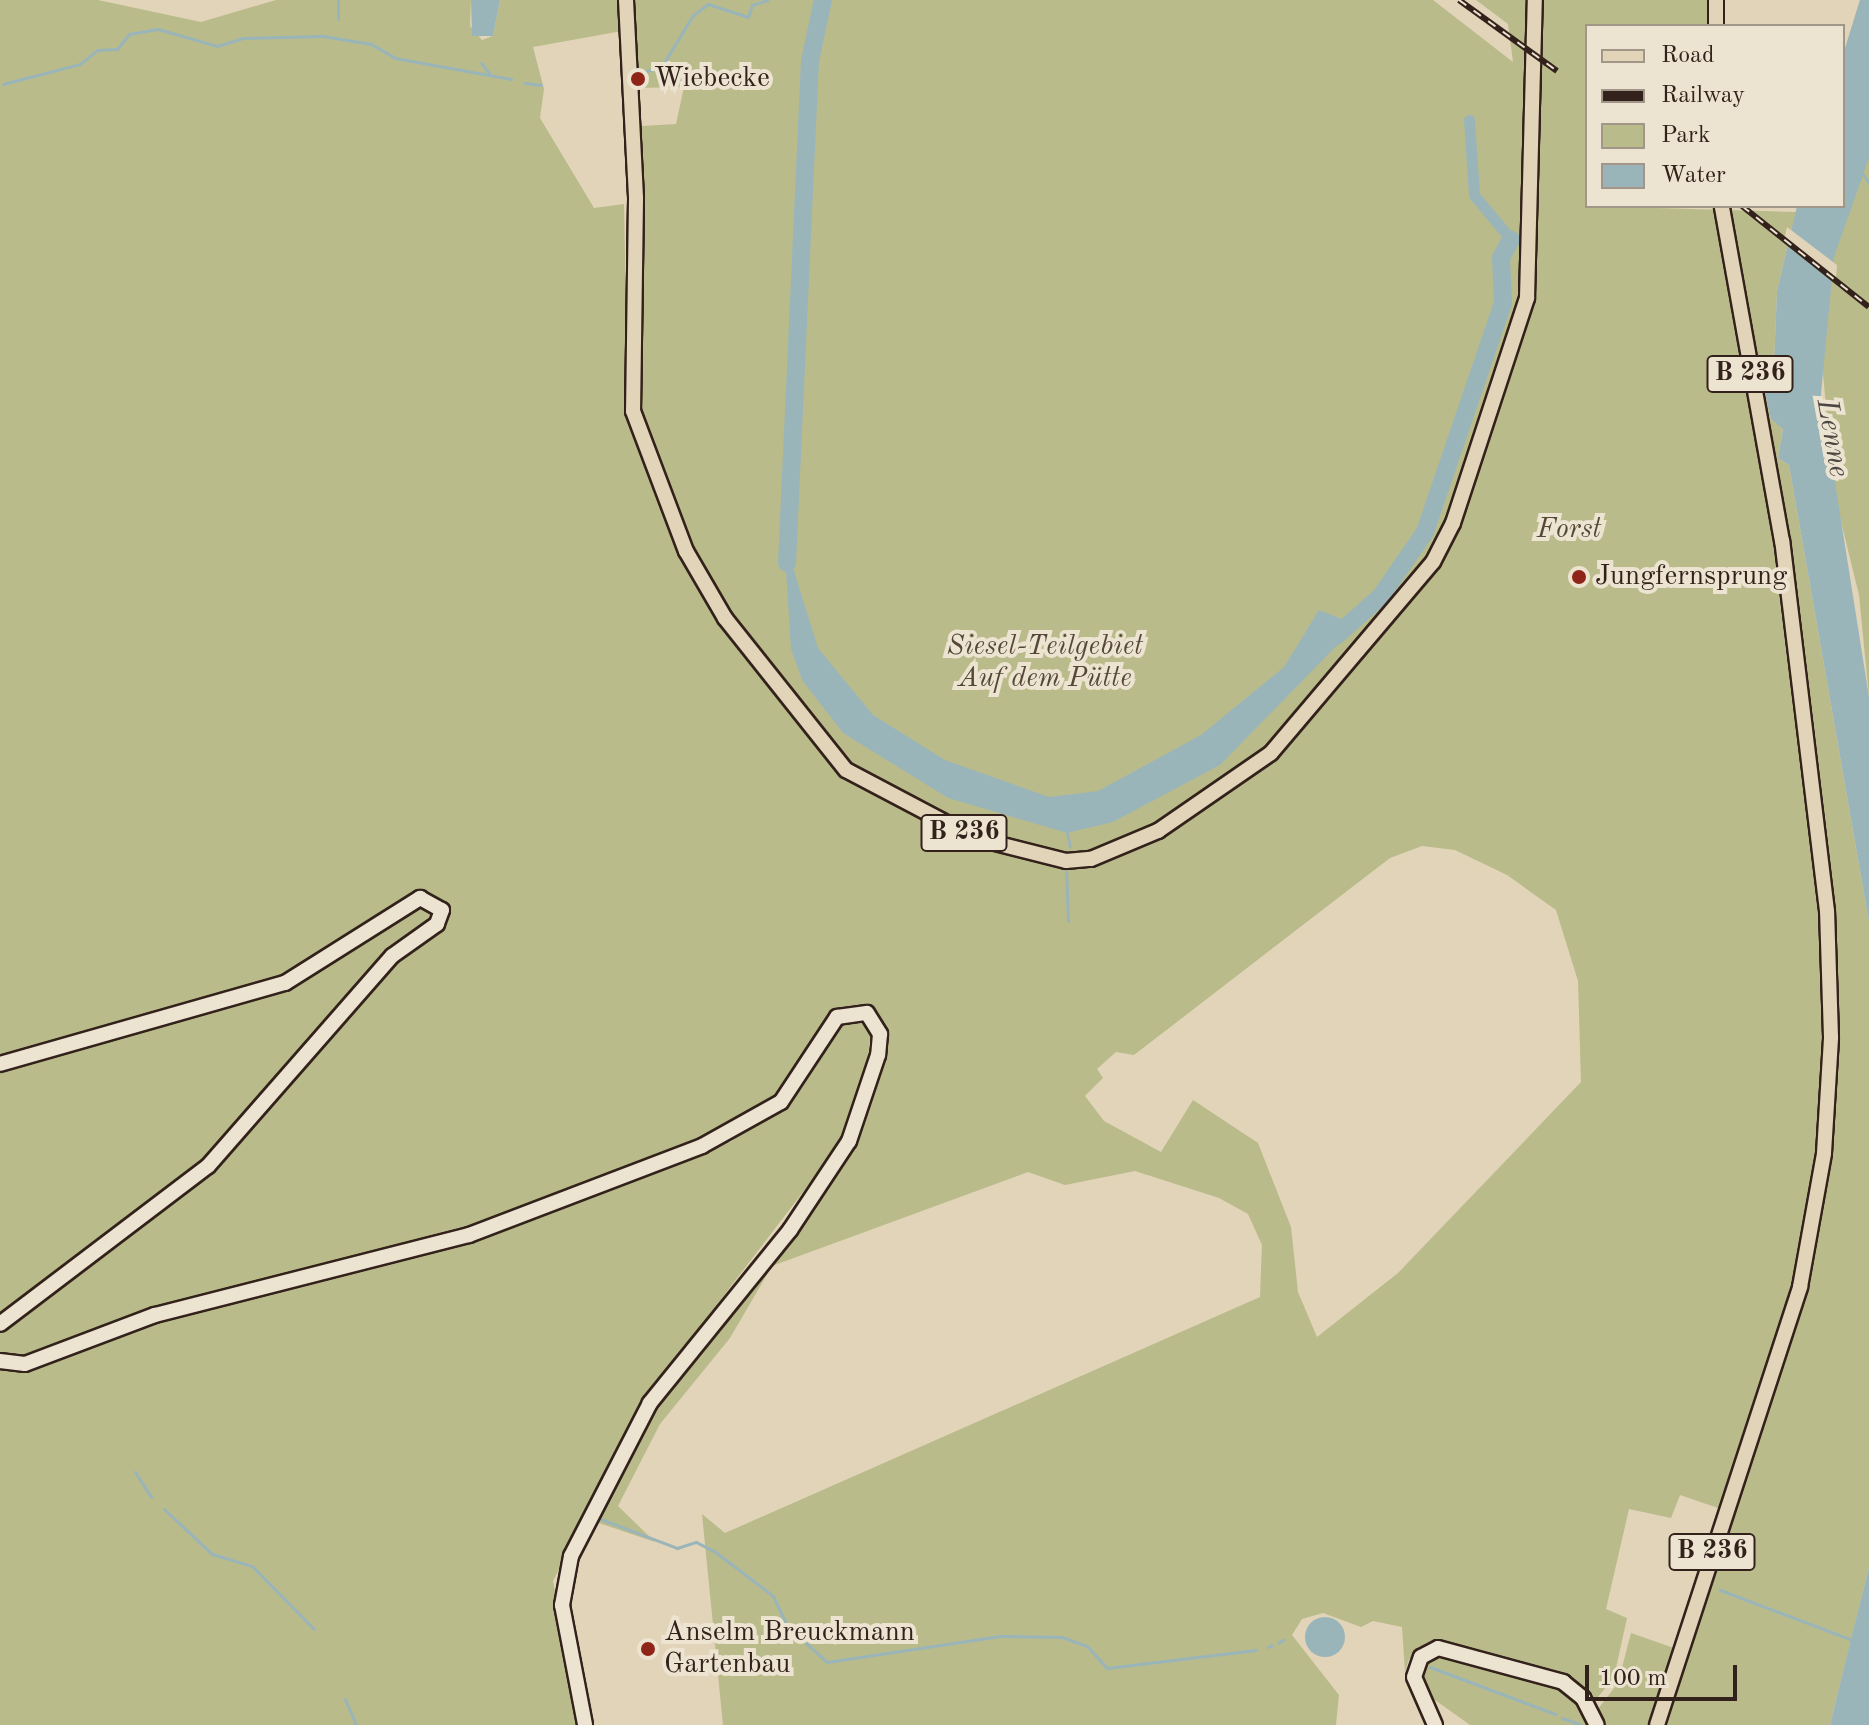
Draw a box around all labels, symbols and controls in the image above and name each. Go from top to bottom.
legend [1585,24,1845,208]
text: Road [1661,44,1714,68]
place label: Wiebecke [654,62,770,96]
marker: Wiebecke [629,70,647,88]
text: Railway [1661,84,1745,108]
text: Park [1661,124,1710,148]
text: Water [1661,164,1726,188]
road number: B 236 [1706,352,1794,396]
water label: Lenne [1807,396,1857,480]
park label: Forst [1537,513,1601,547]
place label: Jungfernsprung [1595,560,1787,594]
marker: Jungfernsprung [1570,568,1588,586]
park label: Siesel-Teilgebiet Auf dem Pütte [947,630,1143,696]
road number: B 236 [920,811,1008,855]
road number: B 236 [1668,1530,1756,1574]
place label: Anselm Breuckmann Gartenbau [664,1616,915,1682]
marker: Anselm Breuckmann Gartenbau [639,1640,657,1658]
scale bar [1589,1649,1741,1699]
text: 100 m [1599,1667,1667,1691]

